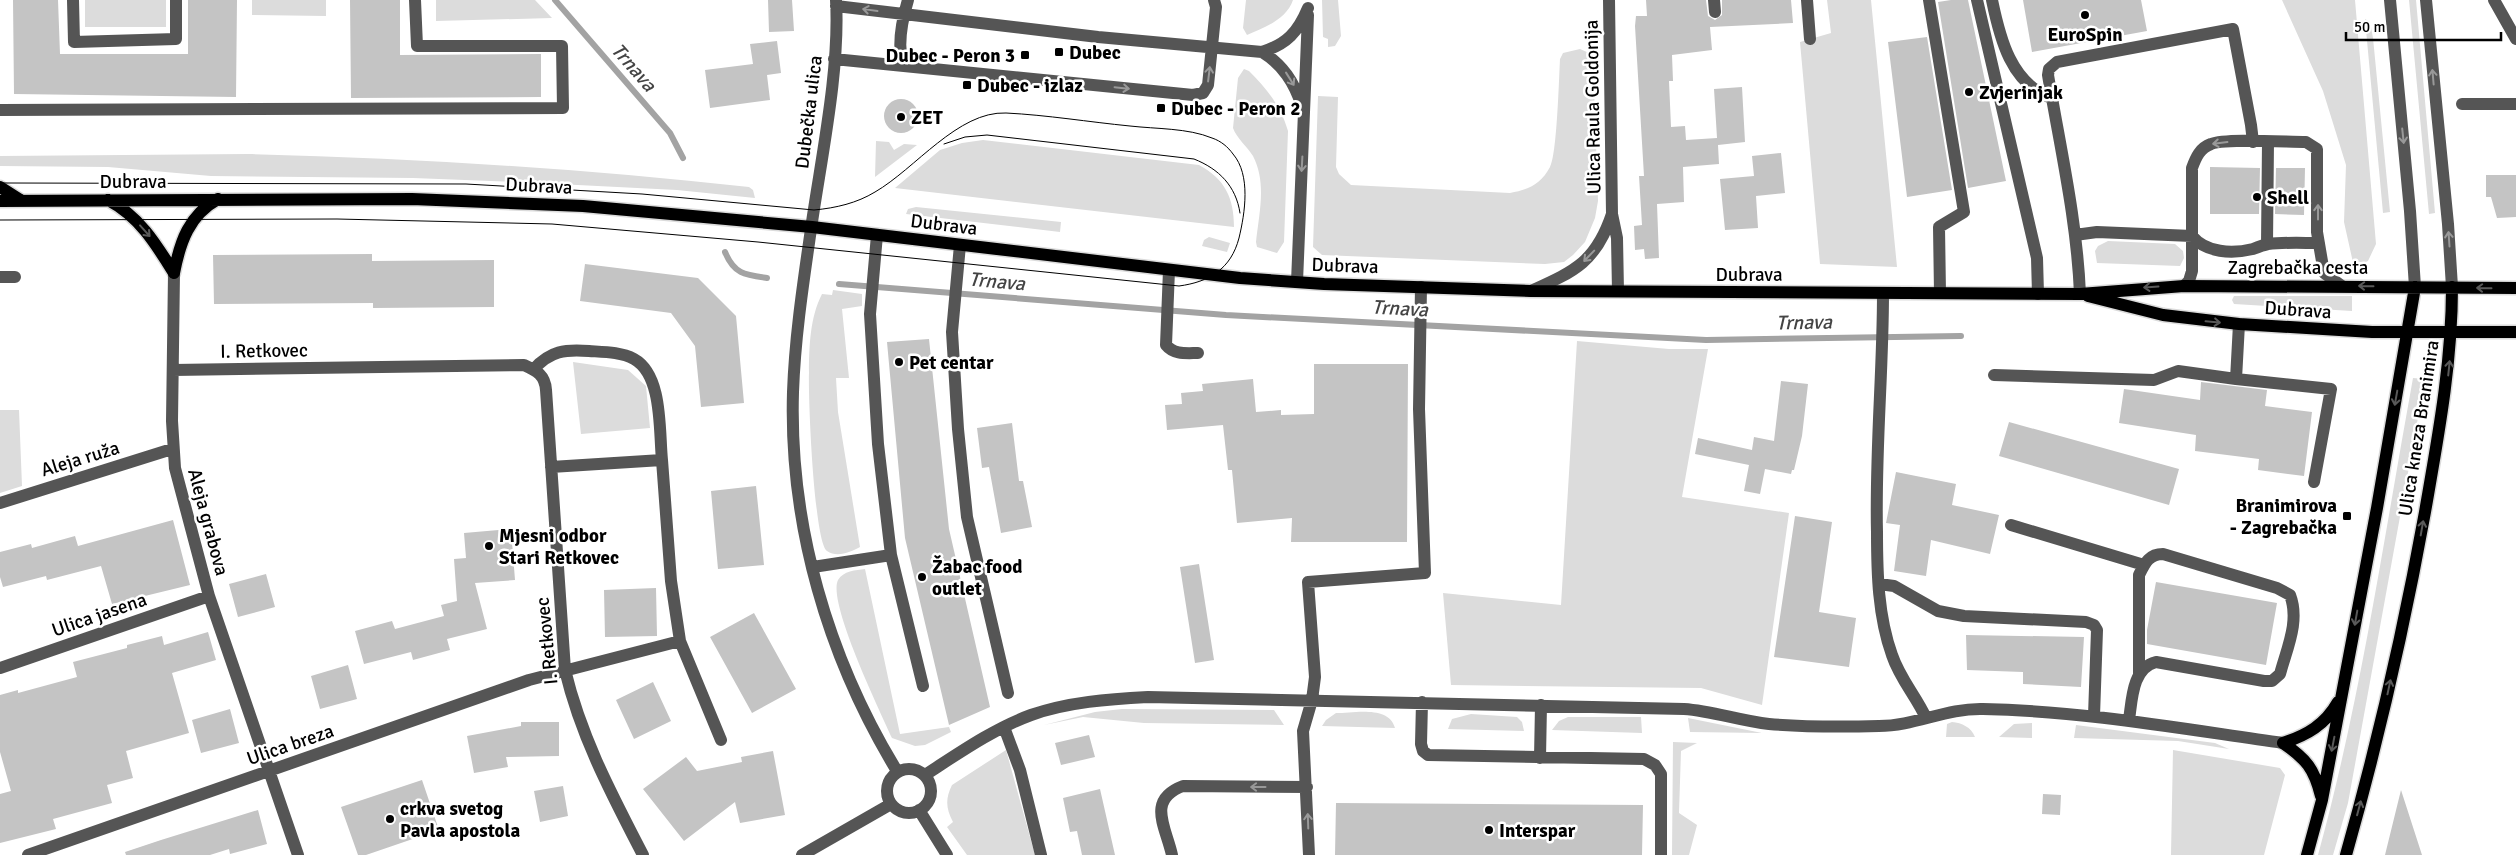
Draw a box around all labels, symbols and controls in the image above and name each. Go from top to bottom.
one-way arrow [862,5,878,15]
marker: EuroSpin [2079,9,2091,21]
scale bar [2346,10,2501,42]
text: 50 m [2354,18,2385,36]
street label: Ulica Raula Goldonija [1579,19,1607,195]
place label: EuroSpin [2047,23,2123,47]
water label: Trnava [606,38,662,97]
place label: Dubec [1069,41,1121,65]
place label: Dubec - Peron 3 [886,44,1015,68]
marker: Dubec [1053,46,1065,58]
marker: Dubec - Peron 3 [1019,49,1031,61]
street label: Dubečka ulica [790,54,828,170]
one-way arrow [1204,67,1214,83]
one-way arrow [2428,69,2438,85]
one-way arrow [1285,72,1296,86]
place label: Dubec - izlaz [977,74,1083,98]
marker: Dubec - izlaz [961,79,973,91]
place label: Zvjerinjak [1979,81,2063,105]
one-way arrow [1113,83,1129,92]
marker: Zvjerinjak [1963,86,1975,98]
place label: Dubec - Peron 2 [1171,97,1300,121]
marker: Dubec - Peron 2 [1155,102,1167,114]
place label: ZET [911,106,943,130]
marker: ZET [895,111,907,123]
one-way arrow [2398,127,2408,143]
one-way arrow [2212,138,2228,148]
one-way arrow [1298,156,1307,172]
street label: Dubrava [99,170,167,194]
street label: Dubrava [505,172,573,200]
place label: Shell [2267,186,2309,210]
marker: Shell [2251,191,2263,203]
one-way arrow [2313,204,2323,220]
street label: Dubrava [909,209,979,241]
one-way arrow [140,225,151,238]
one-way arrow [2445,231,2454,247]
one-way arrow [1583,250,1595,263]
street label: Dubrava [1311,253,1379,279]
street label: Zagrebačka cesta [2228,256,2368,280]
street label: Dubrava [1715,263,1783,287]
water label: Trnava [968,267,1027,296]
one-way arrow [2358,281,2374,291]
one-way arrow [2143,282,2159,292]
one-way arrow [2476,283,2492,293]
water label: Trnava [1371,295,1430,322]
street label: Dubrava [2264,296,2332,324]
water label: Trnava [1776,309,1833,335]
one-way arrow [2205,317,2221,326]
street label: I. Retkovec [220,338,308,364]
street label: Ulica kneza Branimira [2393,338,2445,518]
place label: Pet centar [909,351,994,375]
marker: Pet centar [893,356,905,368]
one-way arrow [2444,360,2454,376]
one-way arrow [2390,390,2400,406]
street label: Aleja ruža [38,436,122,482]
street label: Aleja grabova [182,466,234,578]
place label: Branimirova - Zagrebačka [2230,494,2337,540]
marker: Branimirova - Zagrebačka [2341,510,2353,522]
one-way arrow [2417,520,2427,536]
place label: Mjesni odbor Stari Retkovec [499,524,619,570]
marker: Mjesni odbor Stari Retkovec [483,540,495,552]
place label: Žabac food outlet [932,555,1022,601]
marker: Žabac food outlet [916,571,928,583]
street label: Ulica jasena [49,588,150,642]
street label: I. Retkovec [530,596,564,686]
one-way arrow [2350,609,2360,625]
one-way arrow [2385,679,2394,695]
street label: Ulica breza [244,719,337,771]
one-way arrow [2328,735,2337,751]
one-way arrow [1250,782,1266,792]
place label: crkva svetog Pavla apostola [400,797,521,843]
one-way arrow [2355,801,2365,817]
marker: crkva svetog Pavla apostola [384,813,396,825]
one-way arrow [1303,813,1313,830]
place label: Interspar [1499,819,1576,843]
marker: Interspar [1483,824,1495,836]

